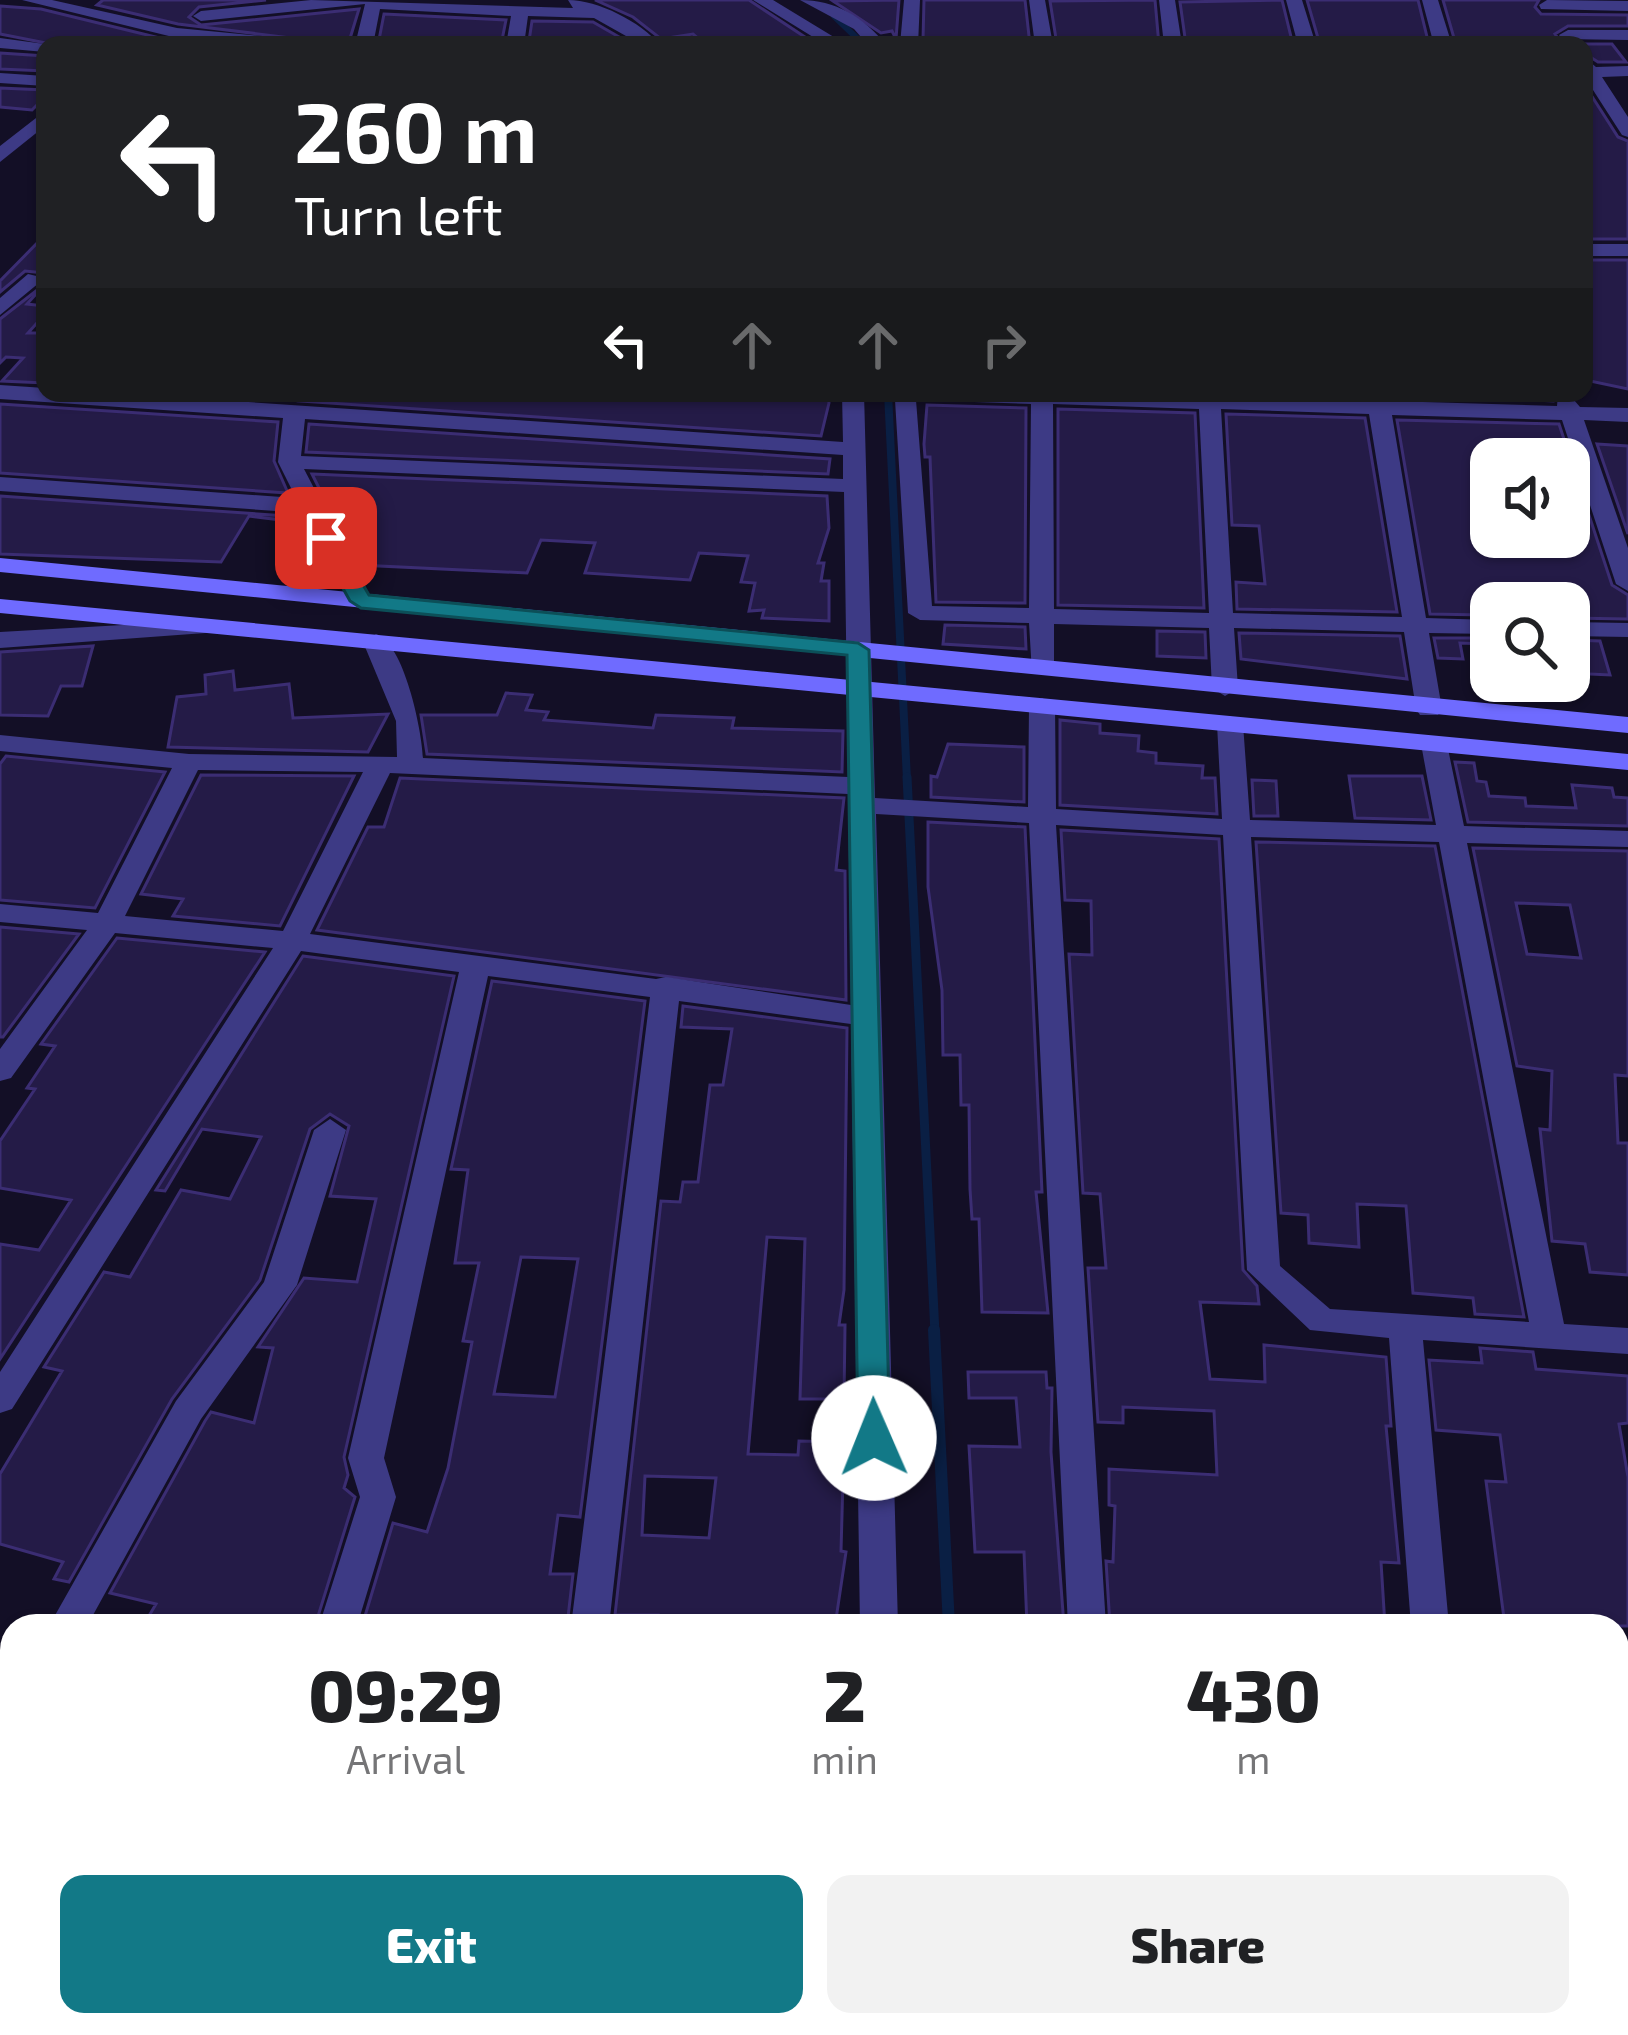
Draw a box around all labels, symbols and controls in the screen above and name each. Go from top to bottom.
text: 260 m [294,79,538,180]
icon: left [96,84,252,240]
text: Turn left [294,181,503,246]
icon: left [593,312,659,378]
icon: ahead [719,312,785,378]
icon: ahead [845,312,911,378]
icon: right [971,312,1037,378]
map controls [1470,438,1590,702]
button: sound [1470,438,1590,558]
pin [275,487,377,589]
icon: arrive [293,505,359,571]
button: search [1470,582,1590,702]
position arrow [811,1375,937,1501]
text: 09:29 [308,1650,503,1736]
text: 2 [823,1650,866,1736]
text: 430 [1186,1650,1321,1736]
text: Arrival [346,1735,465,1782]
text: min [811,1735,878,1782]
text: m [1236,1735,1270,1782]
button: Exit [60,1875,803,2013]
button: Share [827,1875,1569,2013]

